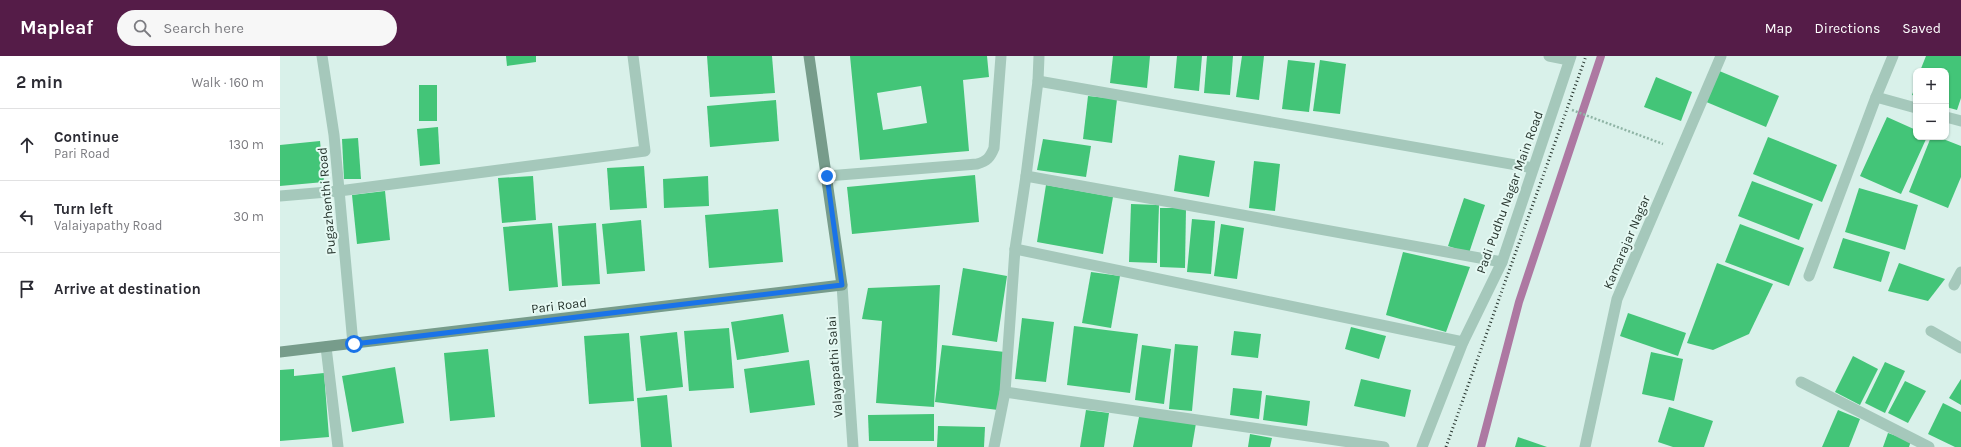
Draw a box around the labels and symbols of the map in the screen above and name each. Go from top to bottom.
street label: Padi Pudhu Nagar Main Road [1473,109,1546,275]
street label: Pugazhenthi Road [314,147,339,255]
route end [818,167,836,185]
street label: Kamarajar Nagar [1600,193,1653,291]
street label: Pari Road [530,295,588,316]
street label: Valayapathi Salai [823,315,846,418]
route start [345,335,363,353]

